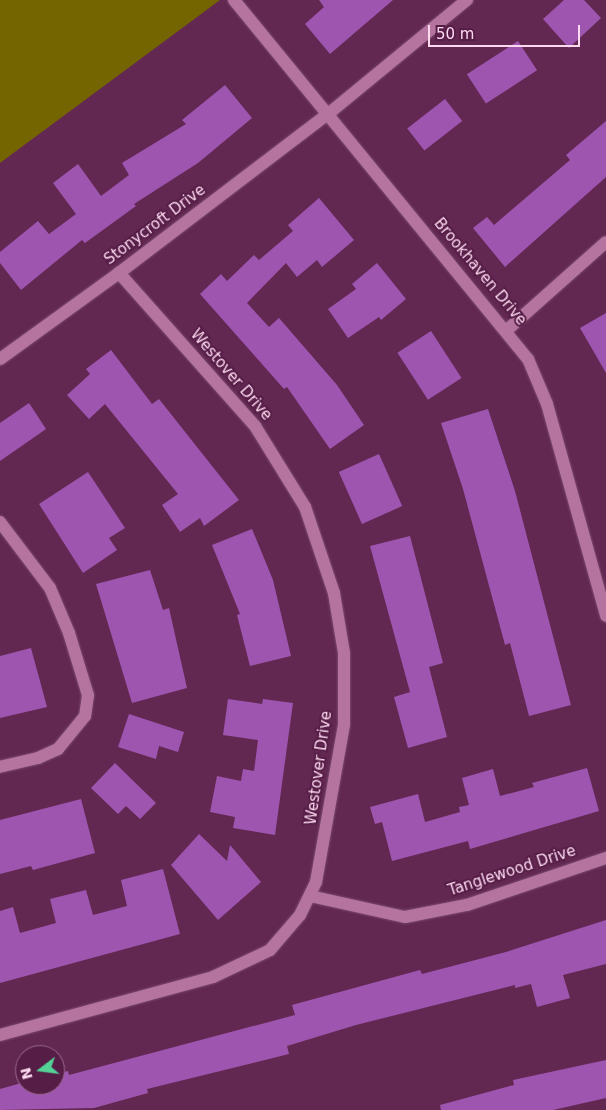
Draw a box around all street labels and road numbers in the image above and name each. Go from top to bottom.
street label: Stonycroft Drive [101,181,209,269]
street label: Brookhaven Drive [430,215,530,329]
street label: Westover Drive [186,326,276,424]
street label: Westover Drive [302,710,336,826]
street label: Tanglewood Drive [446,842,578,900]

